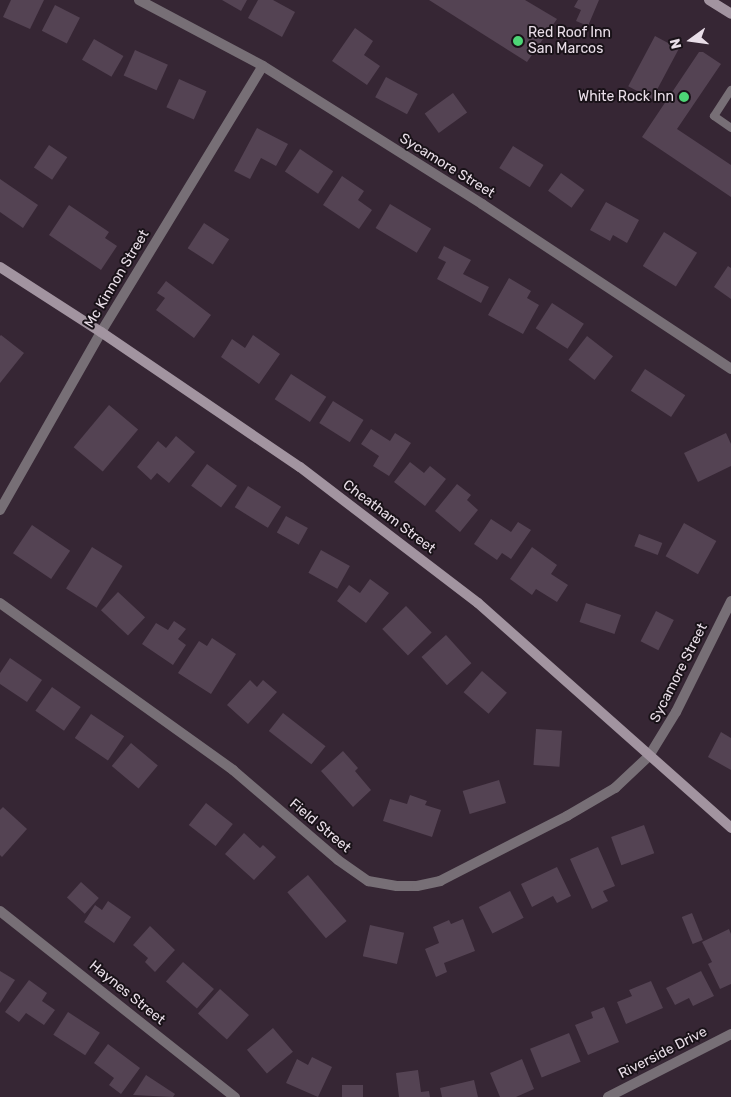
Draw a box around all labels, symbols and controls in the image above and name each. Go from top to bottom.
north arrow [666,15,716,65]
place label: Red Roof Inn San Marcos [528,25,611,58]
marker: Red Roof Inn San Marcos [512,35,524,47]
text: N [666,37,685,51]
place label: White Rock Inn [578,89,674,105]
marker: White Rock Inn [678,91,690,103]
street label: Sycamore Street [396,130,498,202]
street label: Mc Kinnon Street [81,227,153,331]
street label: Cheatham Street [339,477,439,557]
street label: Sycamore Street [647,621,711,725]
street label: Field Street [286,795,354,857]
street label: Haynes Street [86,957,168,1029]
street label: Riverside Drive [616,1023,710,1083]

